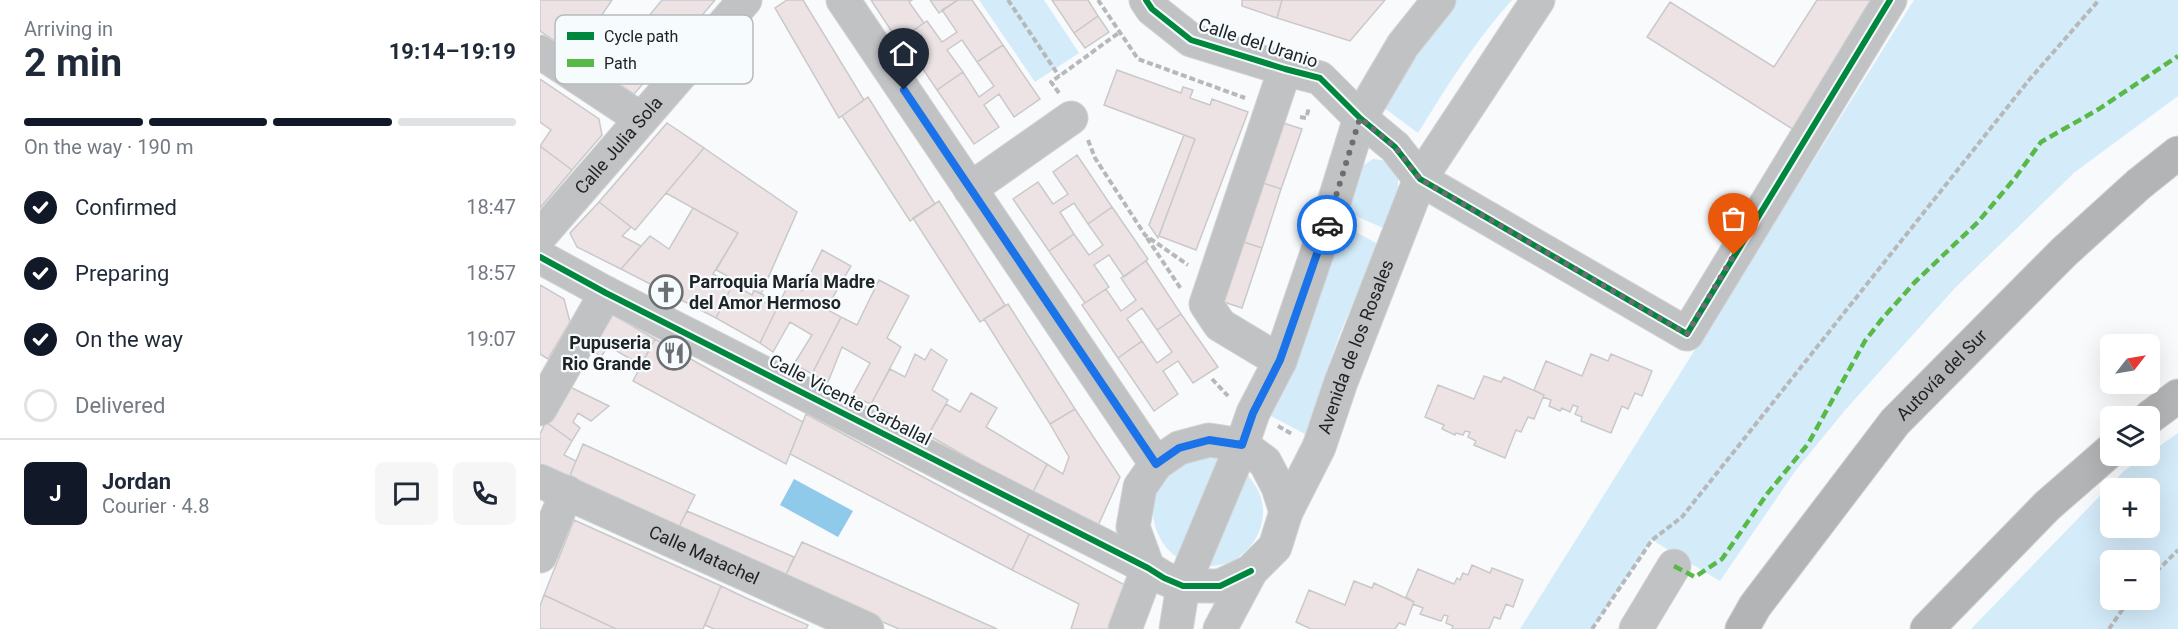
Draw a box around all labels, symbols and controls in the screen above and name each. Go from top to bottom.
street label: Calle del Uranio [1196,13,1321,72]
legend [555,15,753,84]
text: Arriving in [24,17,113,41]
text: Cycle path [604,27,678,46]
pin [878,28,929,90]
icon: home [887,37,920,70]
text: 19:14–19:19 [389,39,516,64]
text: 2 min [24,40,122,86]
text: Path [604,54,637,73]
street label: Calle Julia Sola [570,92,666,198]
text: On the way · 190 m [24,135,193,159]
icon: check [24,191,57,224]
pin [1708,193,1759,255]
text: Confirmed [75,195,177,220]
text: 18:47 [466,195,516,219]
courier [1297,195,1357,255]
icon: bag [1717,202,1750,235]
icon: car [1311,209,1344,242]
icon: check [24,257,57,290]
street label: Avenida de los Rosales [1313,257,1398,437]
text: Preparing [75,261,169,286]
text: 18:57 [466,261,516,285]
place label: Parroquia María Madre del Amor Hermoso [689,271,875,313]
church icon: Parroquia María Madre del Amor Hermoso [648,274,684,310]
icon: check [24,323,57,356]
street label: Autovía del Sur [1892,325,1991,425]
text: On the way [75,327,183,352]
text: 19:07 [466,327,516,351]
place label: Pupuseria Rio Grande [562,332,651,374]
north arrow [2100,334,2160,394]
map controls [2100,334,2160,610]
restaurant icon: Pupuseria Rio Grande [656,335,692,371]
street label: Calle Vicente Carballal [766,349,935,450]
text: Delivered [75,393,165,418]
button: layers [2100,406,2160,466]
button: chat [375,462,438,525]
button: phone [453,462,516,525]
text: Jordan [102,469,171,494]
button: + [2100,478,2160,538]
text: J [49,481,62,506]
text: Courier · 4.8 [102,494,209,518]
street label: Calle Matachel [646,521,763,589]
button: − [2100,550,2160,610]

